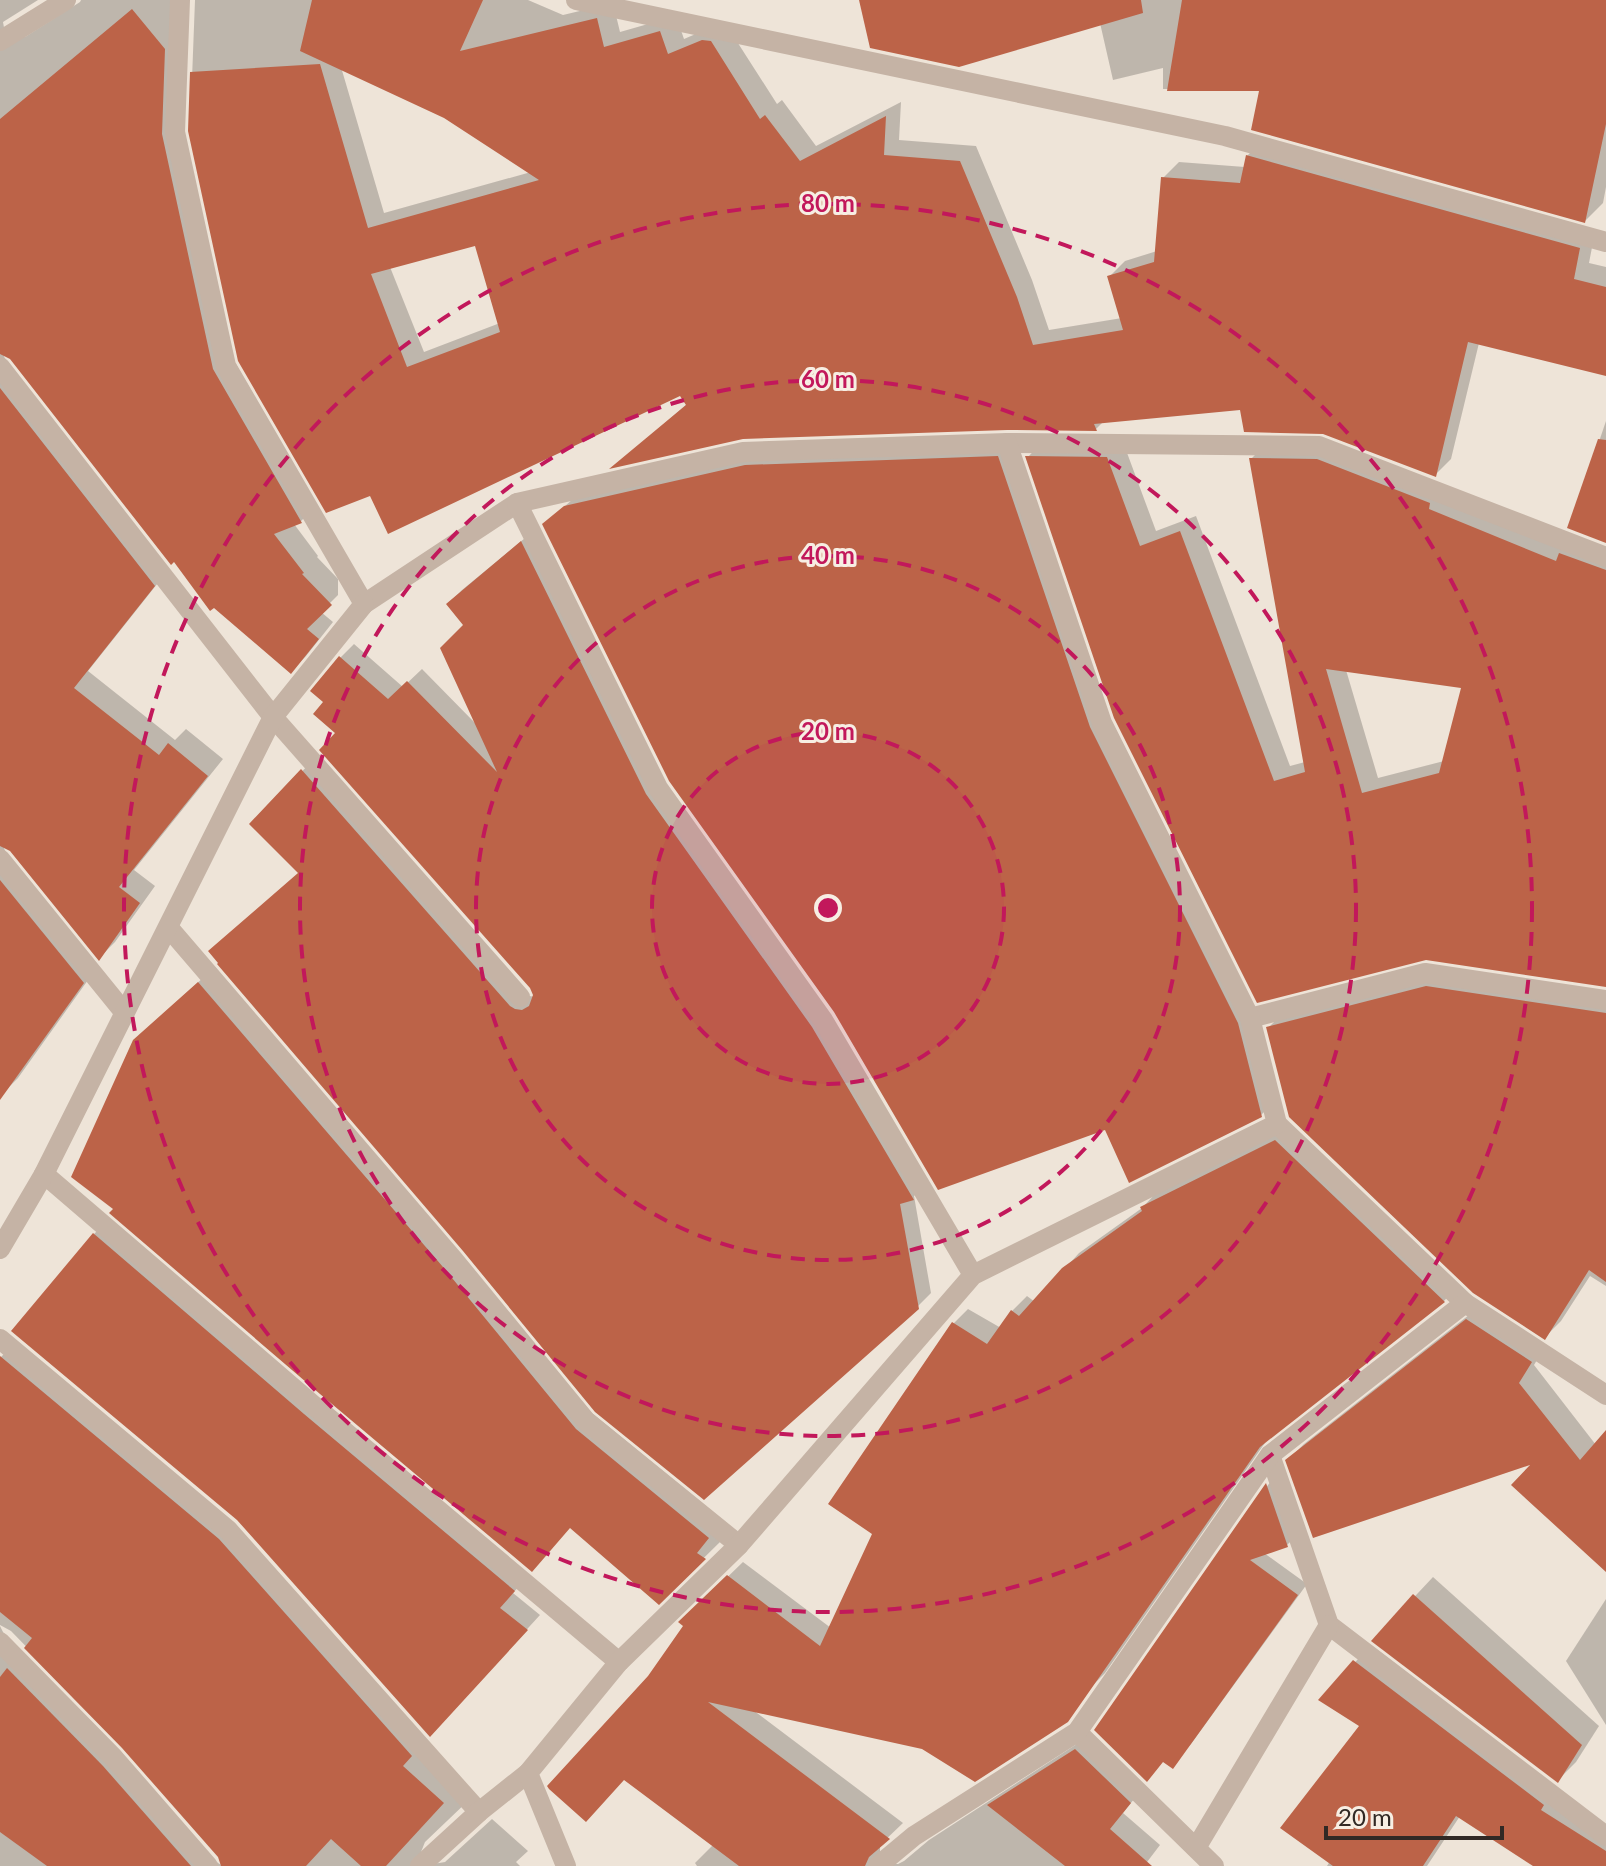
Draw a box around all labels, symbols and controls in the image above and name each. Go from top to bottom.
text: 80 m [801,188,855,217]
text: 60 m [801,364,855,393]
text: 40 m [801,540,855,569]
text: 20 m [801,716,855,745]
centre of rings [814,894,842,922]
scale bar [1326,1790,1502,1840]
text: 20 m [1338,1802,1392,1831]

